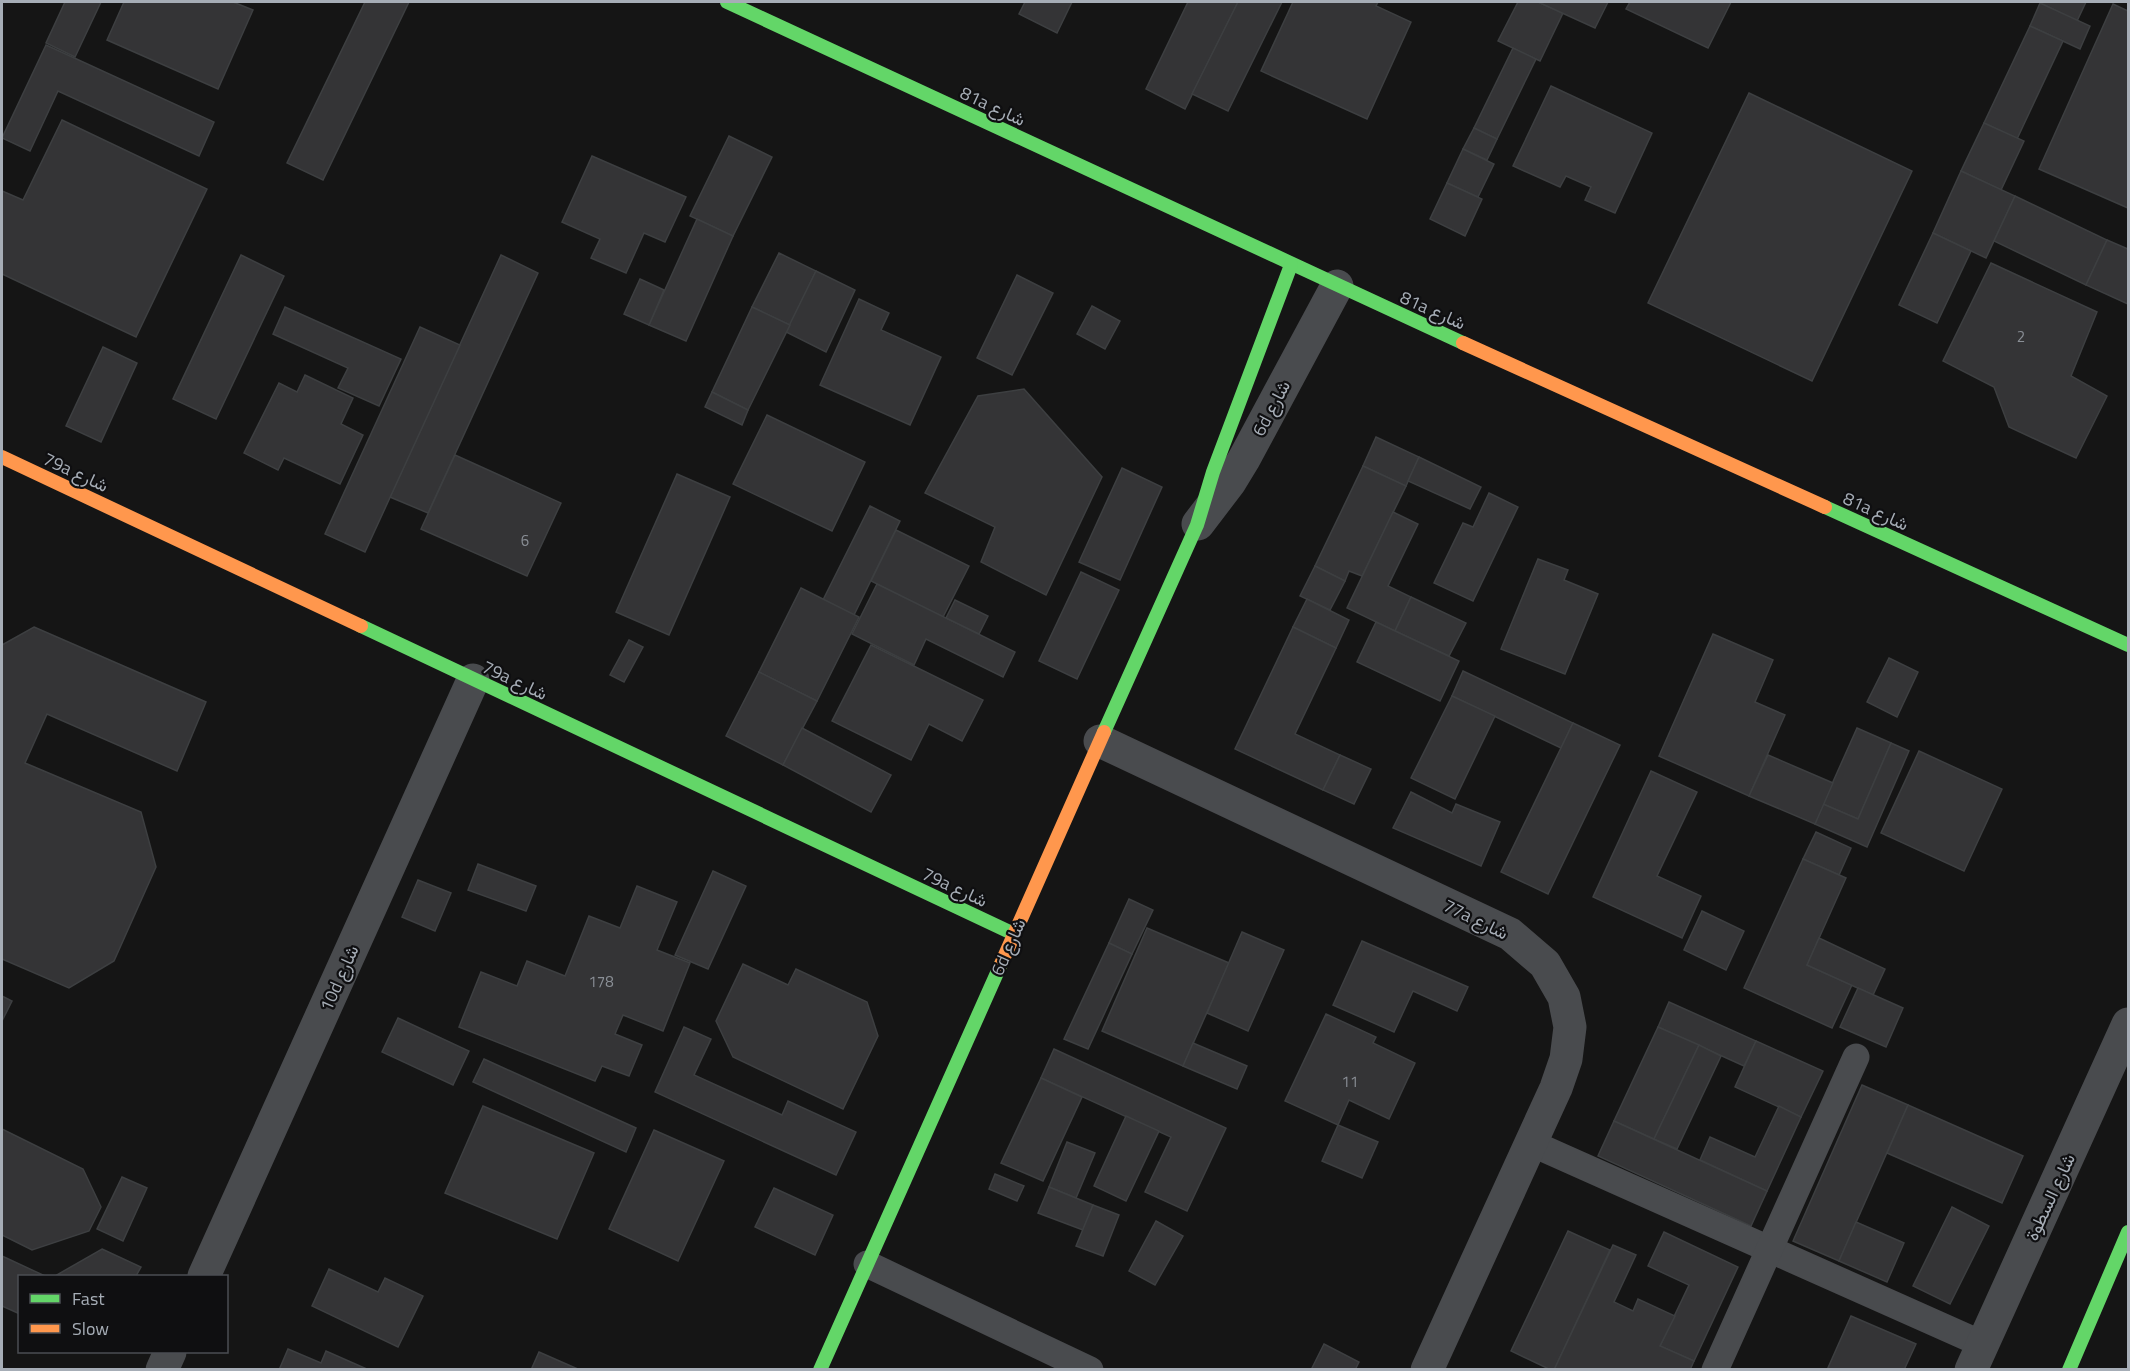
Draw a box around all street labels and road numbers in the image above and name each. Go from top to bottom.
street label: 81a شارع [956,79,1030,133]
street label: 81a شارع [1396,284,1470,336]
street label: 6d شارع [1245,375,1297,441]
street label: 79a شارع [39,445,113,499]
street label: 81a شارع [1839,485,1913,537]
street label: 79a شارع [478,653,552,707]
street label: 79a شارع [918,860,992,914]
street label: 77a شارع [1439,892,1513,946]
street label: 6d شارع [984,914,1032,980]
street label: 10d شارع [312,941,366,1015]
street label: شارع السطوة [2018,1149,2082,1245]

